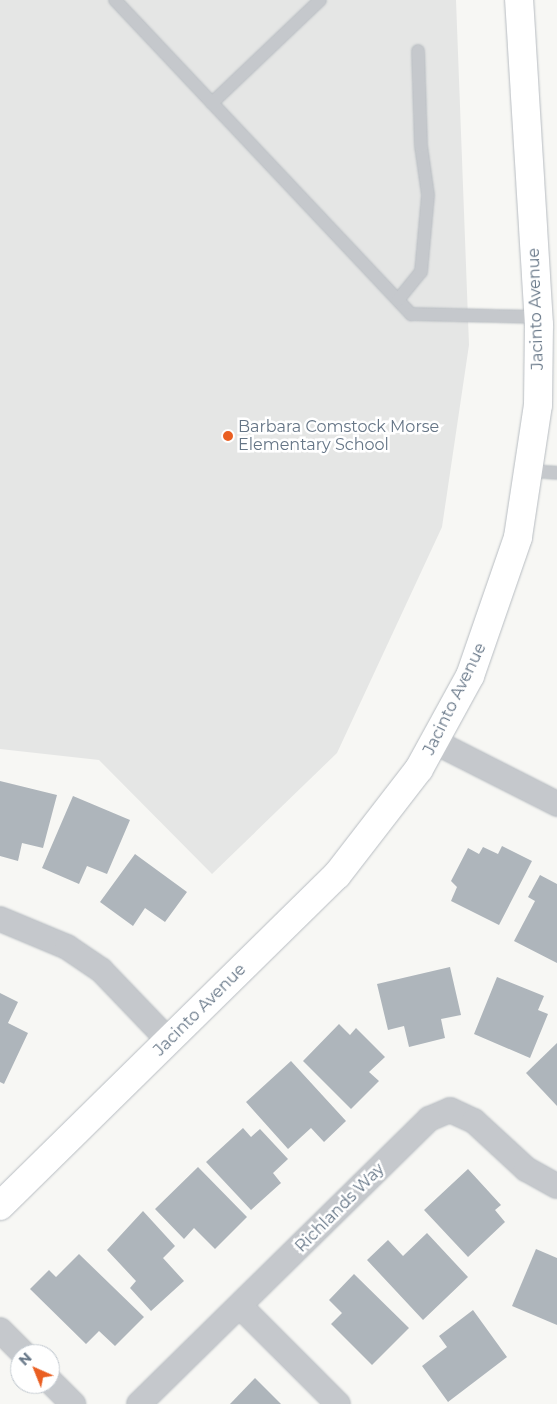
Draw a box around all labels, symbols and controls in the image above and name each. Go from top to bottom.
street label: Jacinto Avenue [524,248,548,370]
place label: Barbara Comstock Morse Elementary School [238,417,439,455]
marker: Barbara Comstock Morse Elementary School [222,430,234,442]
street label: Jacinto Avenue [420,640,490,758]
street label: Jacinto Avenue [150,960,250,1060]
street label: Richlands Way [292,1160,388,1256]
north arrow [10,1344,60,1394]
text: N [15,1349,36,1369]

